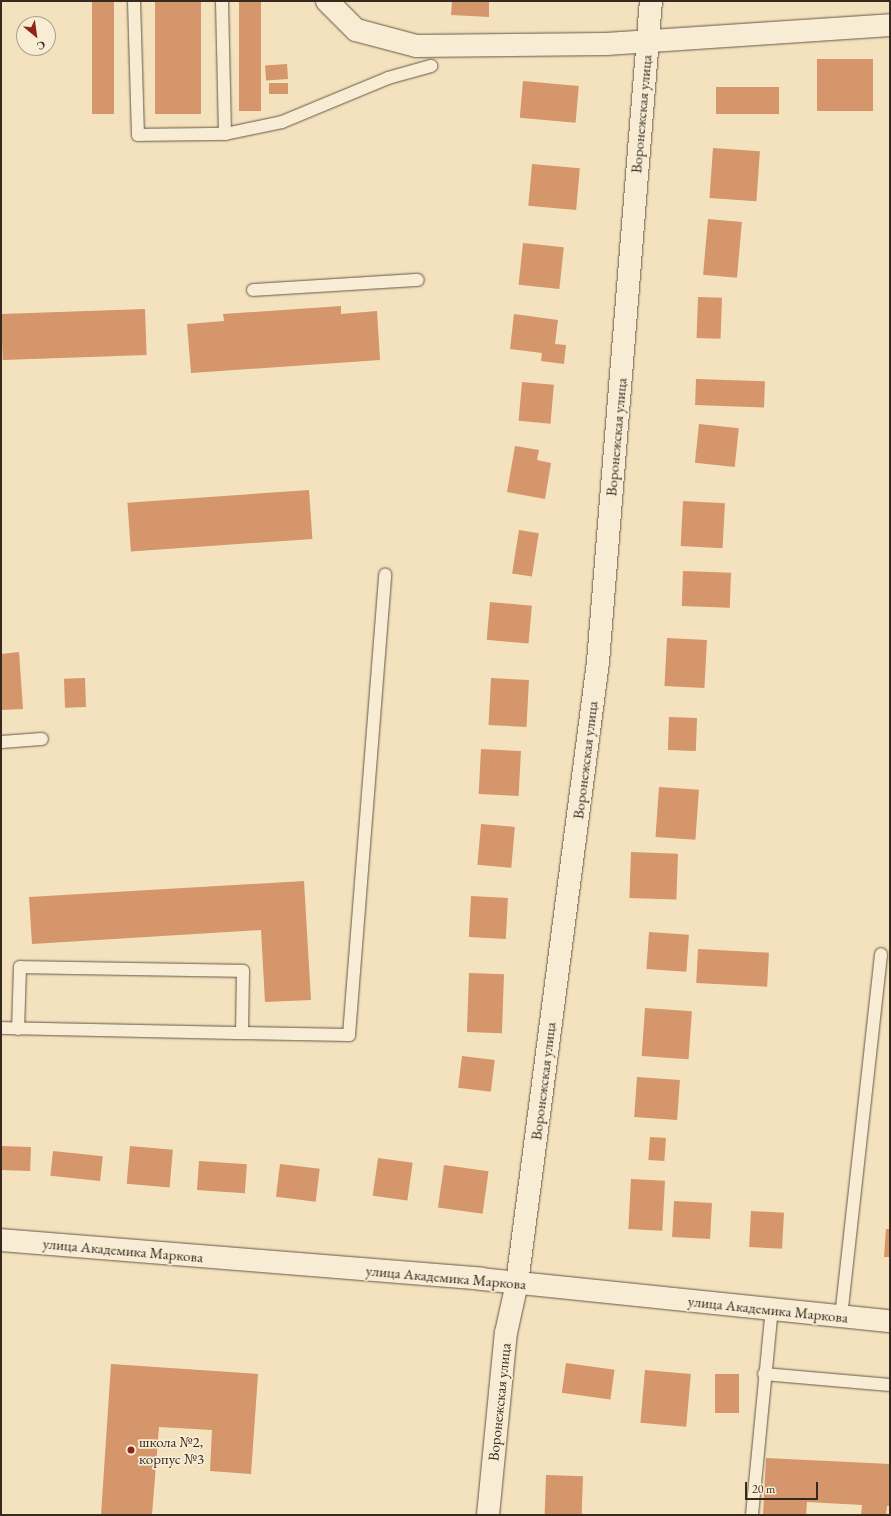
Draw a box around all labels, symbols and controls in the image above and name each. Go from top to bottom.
north arrow [16,16,56,56]
text: С [35,38,48,54]
street label: Воронежская улица [627,54,655,174]
street label: Воронежская улица [602,377,630,497]
street label: Воронежская улица [569,700,601,820]
street label: Воронежская улица [527,1021,559,1141]
street label: улица Академика Маркова [42,1234,204,1266]
street label: улица Академика Маркова [365,1261,527,1293]
street label: улица Академика Маркова [687,1292,849,1326]
street label: Воронежская улица [484,1342,514,1462]
place label: школа №2, корпус №3 [139,1432,204,1467]
marker: школа №2, корпус №3 [126,1445,136,1455]
scale bar [747,1474,820,1500]
text: 20 m [752,1481,775,1497]

